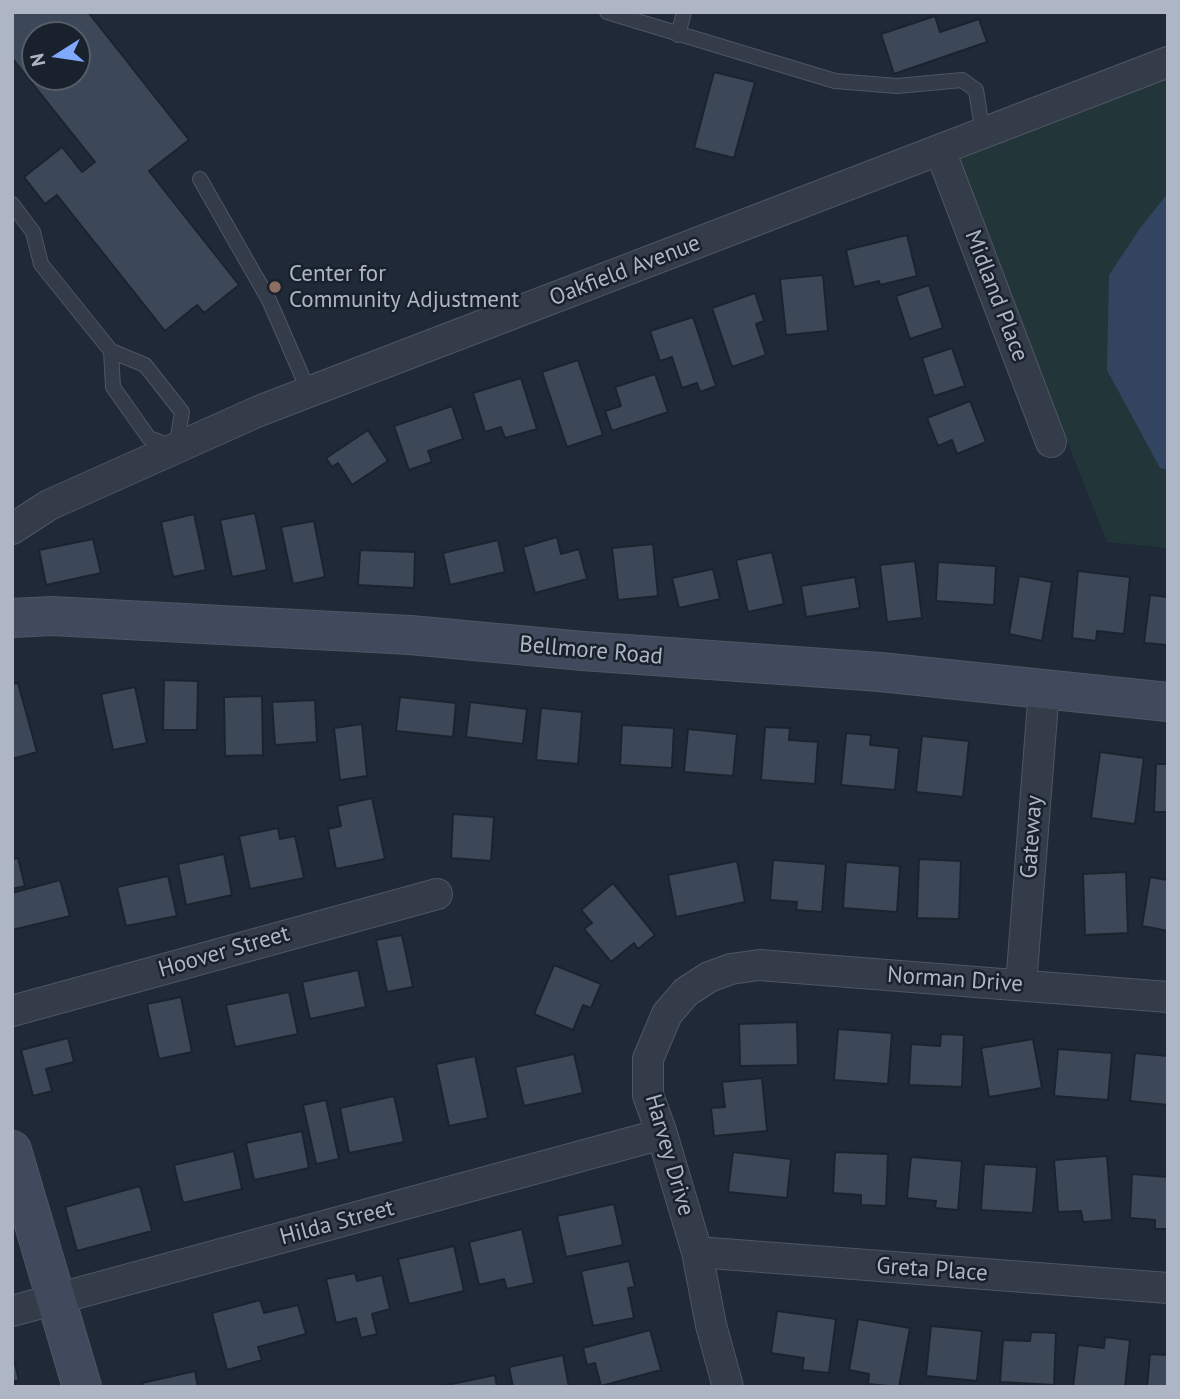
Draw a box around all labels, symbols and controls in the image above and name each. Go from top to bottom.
north arrow [21,21,91,91]
text: N [24,51,50,69]
street label: Midland Place [958,226,1034,366]
street label: Oakfield Avenue [546,230,704,312]
place label: Center for Community Adjustment [289,260,519,314]
marker: Center for Community Adjustment [267,279,283,295]
street label: Bellmore Road [518,631,664,671]
street label: Gateway [1015,794,1049,880]
street label: Hoover Street [155,920,293,984]
street label: Norman Drive [886,961,1024,999]
street label: Harvey Drive [638,1091,700,1219]
street label: Hilda Street [277,1195,397,1251]
street label: Greta Place [875,1252,989,1288]

